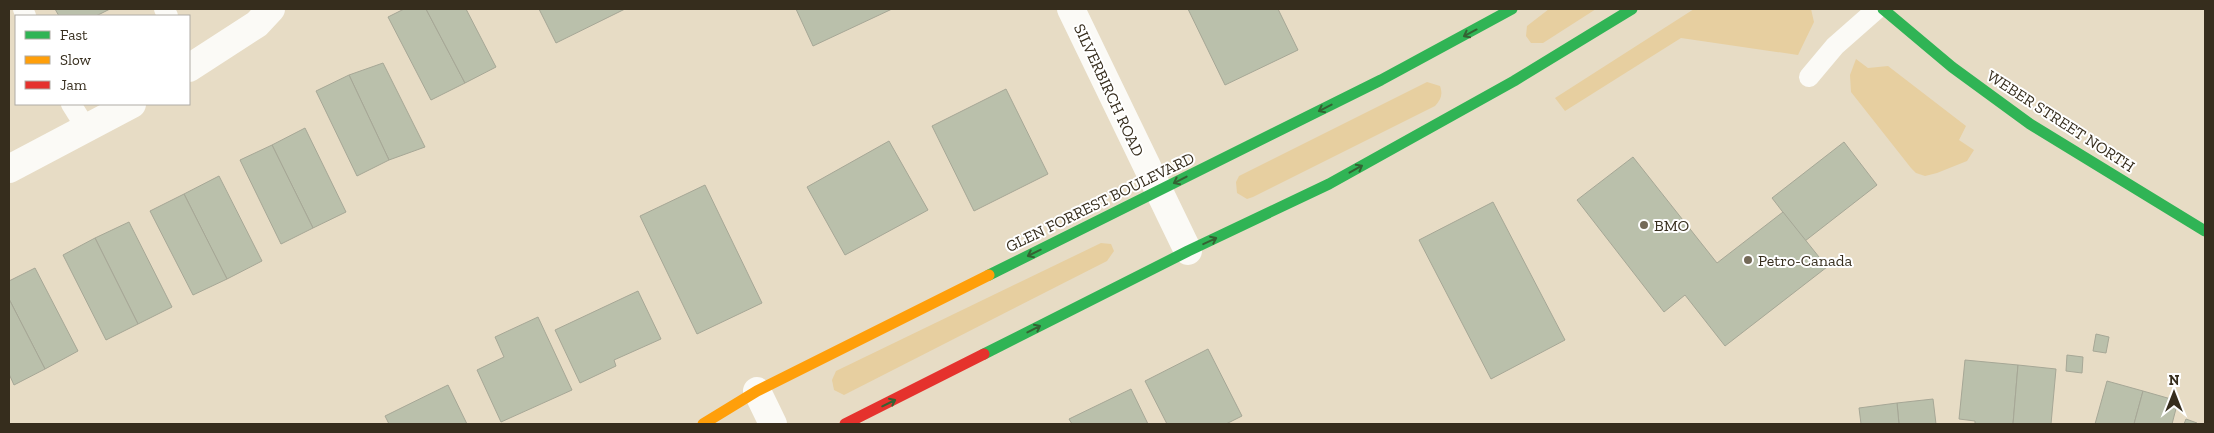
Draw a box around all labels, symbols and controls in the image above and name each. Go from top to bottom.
legend [15,15,190,105]
street label: SILVERBIRCH ROAD [1070,21,1148,159]
text: Fast [60,26,88,44]
one-way arrow [1462,28,1477,38]
text: Slow [60,51,92,69]
street label: WEBER STREET NORTH [1984,66,2138,176]
text: Jam [60,76,87,94]
one-way arrow [1318,104,1333,113]
street label: GLEN FORREST BOULEVARD [1003,148,1197,256]
one-way arrow [1348,163,1363,173]
one-way arrow [1173,176,1188,186]
place label: BMO [1654,216,1690,235]
marker: BMO [1638,219,1650,231]
one-way arrow [1202,235,1217,245]
one-way arrow [1027,249,1042,258]
place label: Petro-Canada [1758,251,1853,270]
marker: Petro-Canada [1742,254,1754,266]
one-way arrow [1026,324,1041,334]
north arrow [2149,368,2199,418]
text: N [2169,372,2180,389]
one-way arrow [881,397,896,407]

